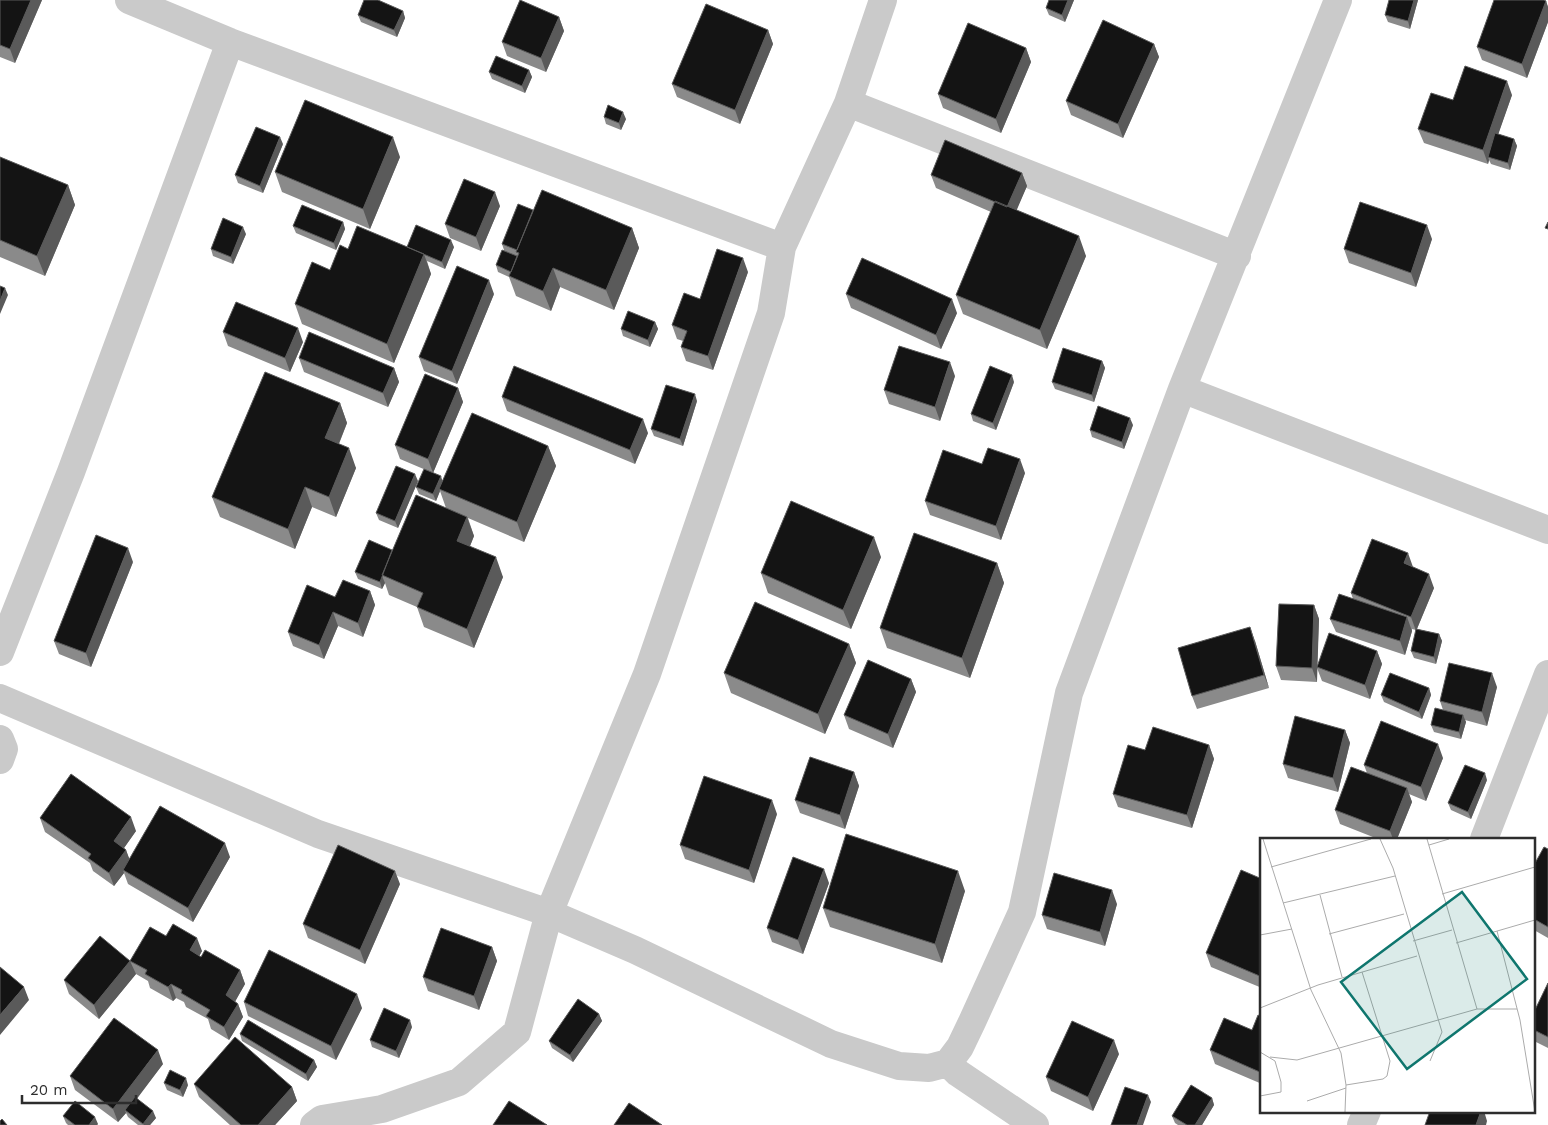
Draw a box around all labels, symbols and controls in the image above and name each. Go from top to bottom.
inset map [1260,838,1536,1112]
scale bar [22,1072,136,1104]
text: 20 m [30,1081,68,1099]

